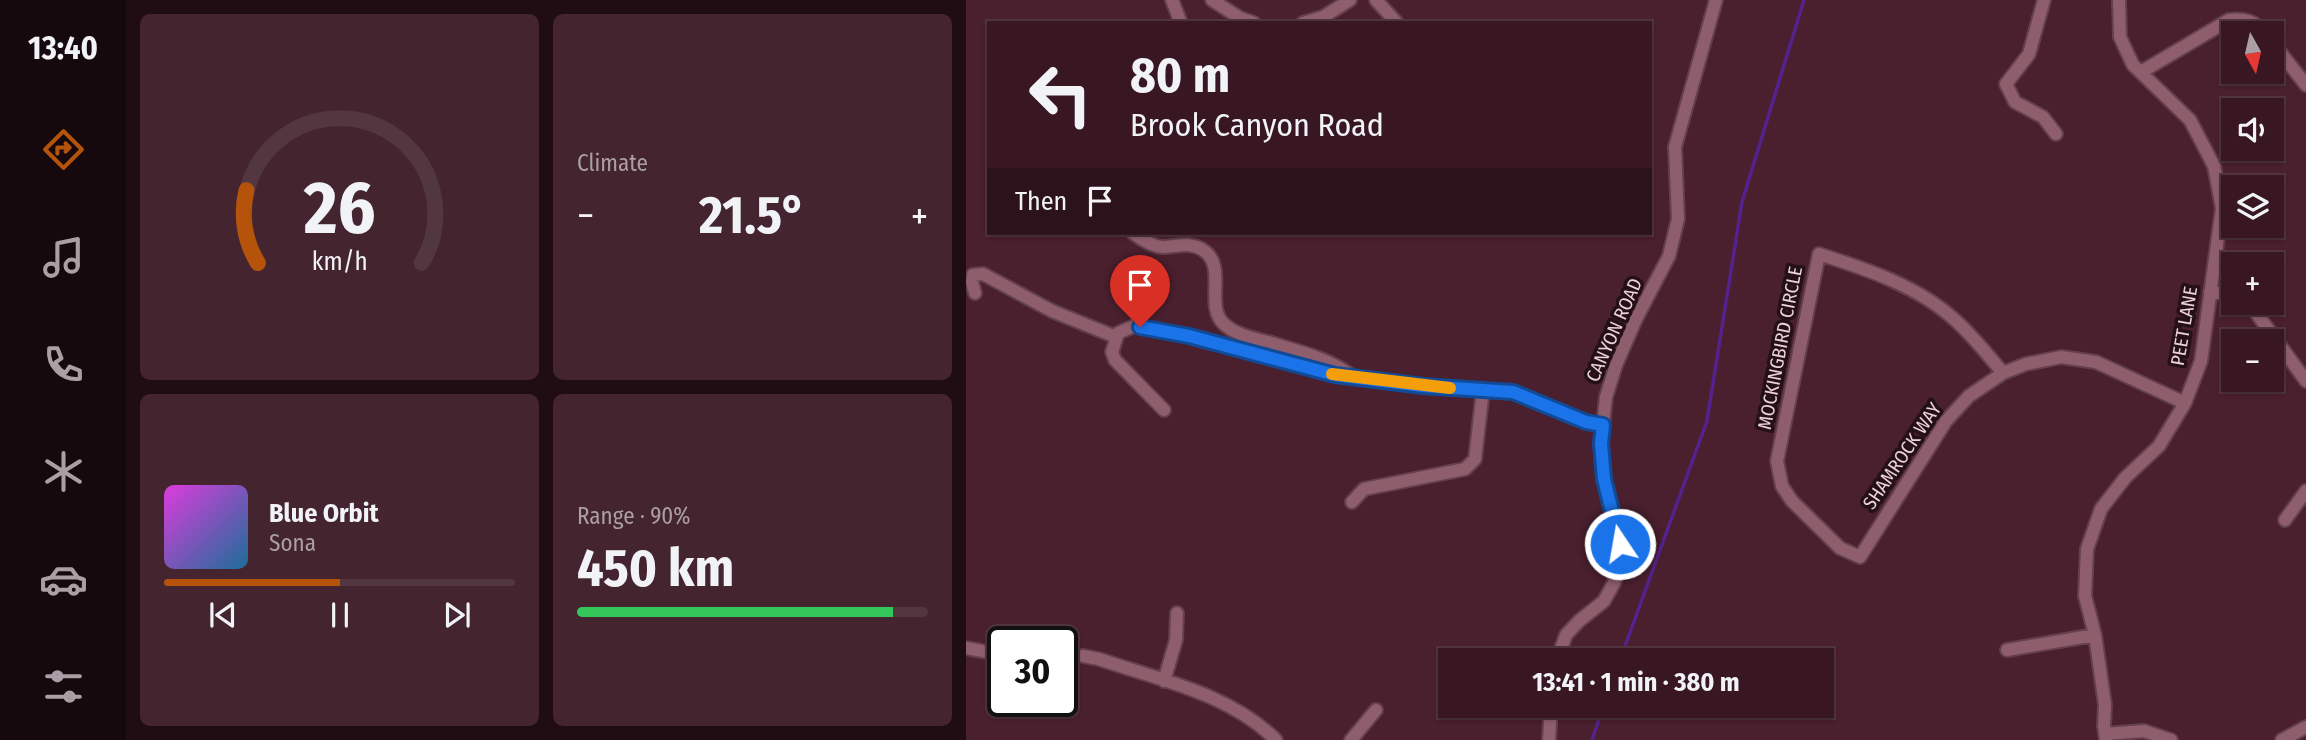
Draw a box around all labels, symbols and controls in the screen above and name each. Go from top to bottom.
north arrow [2221,21,2284,84]
map controls [2221,21,2284,392]
text: 13:40 [28,29,98,67]
text: 80 m [1130,46,1230,105]
icon: left [1015,49,1106,140]
button: sound [2221,98,2284,161]
text: Brook Canyon Road [1130,106,1384,144]
icon: directions [39,125,88,174]
text: Climate [577,149,648,177]
text: 26 [303,165,375,252]
button: layers [2221,175,2284,238]
icon: arrive [1081,182,1119,220]
text: 21.5° [699,184,806,247]
text: Then [1015,186,1067,217]
text: − [577,193,594,239]
text: + [911,193,928,239]
icon: music [39,233,88,282]
text: km/h [312,247,367,277]
button: + [2221,252,2284,315]
pin [1110,255,1170,327]
street label: MOCKINGBIRD CIRCLE [1753,265,1807,431]
icon: arrive [1121,266,1159,304]
street label: CANYON ROAD [1581,275,1647,385]
street label: PEET LANE [2166,285,2202,367]
button: − [2221,329,2284,392]
icon: phone [39,340,88,389]
street label: SHAMROCK WAY [1858,398,1946,514]
icon: climate [39,447,88,496]
text: Blue Orbit [269,498,379,529]
text: Range · 90% [577,502,691,530]
position arrow [1583,507,1657,581]
text: Sona [269,529,316,557]
text: 450 km [577,537,734,600]
icon: car [39,555,88,604]
icon: previous [204,596,242,634]
icon: pause [321,596,359,634]
icon: next [438,596,476,634]
speed limit sign: 30 [987,626,1078,717]
icon: filters [39,662,88,711]
text: 13:41 · 1 min · 380 m [1532,667,1740,698]

